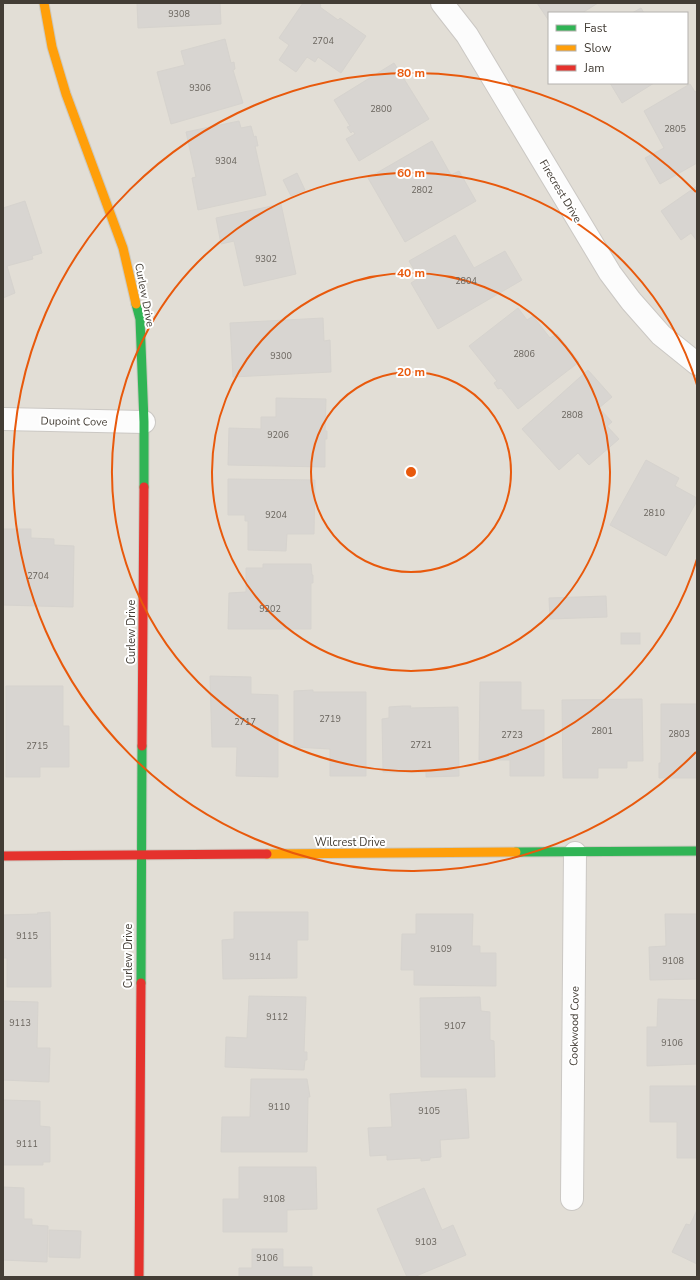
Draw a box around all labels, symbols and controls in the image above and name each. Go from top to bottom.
house number: 9308 [168,8,190,20]
legend [548,12,688,84]
text: Fast [584,20,607,36]
house number: 2704 [312,35,334,47]
text: Slow [584,40,612,56]
text: Jam [583,60,605,76]
text: 80 m [397,65,425,81]
house number: 9306 [189,82,211,94]
house number: 2800 [370,103,392,115]
house number: 2805 [664,123,686,135]
house number: 9304 [215,155,237,167]
street label: Firecrest Drive [536,157,585,226]
text: 60 m [397,165,425,181]
house number: 2802 [411,184,433,196]
house number: 9302 [255,253,277,265]
street label: Curlew Drive [131,262,158,328]
text: 40 m [397,265,425,281]
house number: 2804 [455,275,477,287]
house number: 2806 [513,348,535,360]
house number: 9300 [270,350,292,362]
text: 20 m [397,364,425,380]
house number: 2808 [561,409,583,421]
street label: Dupoint Cove [40,413,108,430]
house number: 9206 [267,429,289,441]
centre of rings [404,465,418,479]
house number: 2810 [643,507,665,519]
house number: 9204 [265,509,287,521]
house number: 2704 [27,570,49,582]
street label: Curlew Drive [124,600,139,664]
house number: 9202 [259,603,281,615]
house number: 2719 [319,713,341,725]
house number: 2717 [234,716,256,728]
house number: 2801 [591,725,613,737]
house number: 2803 [668,728,690,740]
house number: 2723 [501,729,523,741]
house number: 2721 [410,739,432,751]
house number: 2715 [26,740,48,752]
street label: Wilcrest Drive [315,835,385,850]
street label: Curlew Drive [121,924,136,988]
house number: 9115 [16,930,38,942]
house number: 9109 [430,943,452,955]
house number: 9114 [249,951,271,963]
house number: 9108 [662,955,684,967]
street label: Cookwood Cove [566,986,583,1066]
house number: 9112 [266,1011,288,1023]
house number: 9113 [9,1017,31,1029]
house number: 9107 [444,1020,466,1032]
house number: 9106 [661,1037,683,1049]
house number: 9110 [268,1101,290,1113]
house number: 9105 [418,1105,440,1117]
house number: 9111 [16,1138,38,1150]
house number: 9108 [263,1193,285,1205]
house number: 9103 [415,1236,437,1248]
house number: 9106 [256,1252,278,1264]

